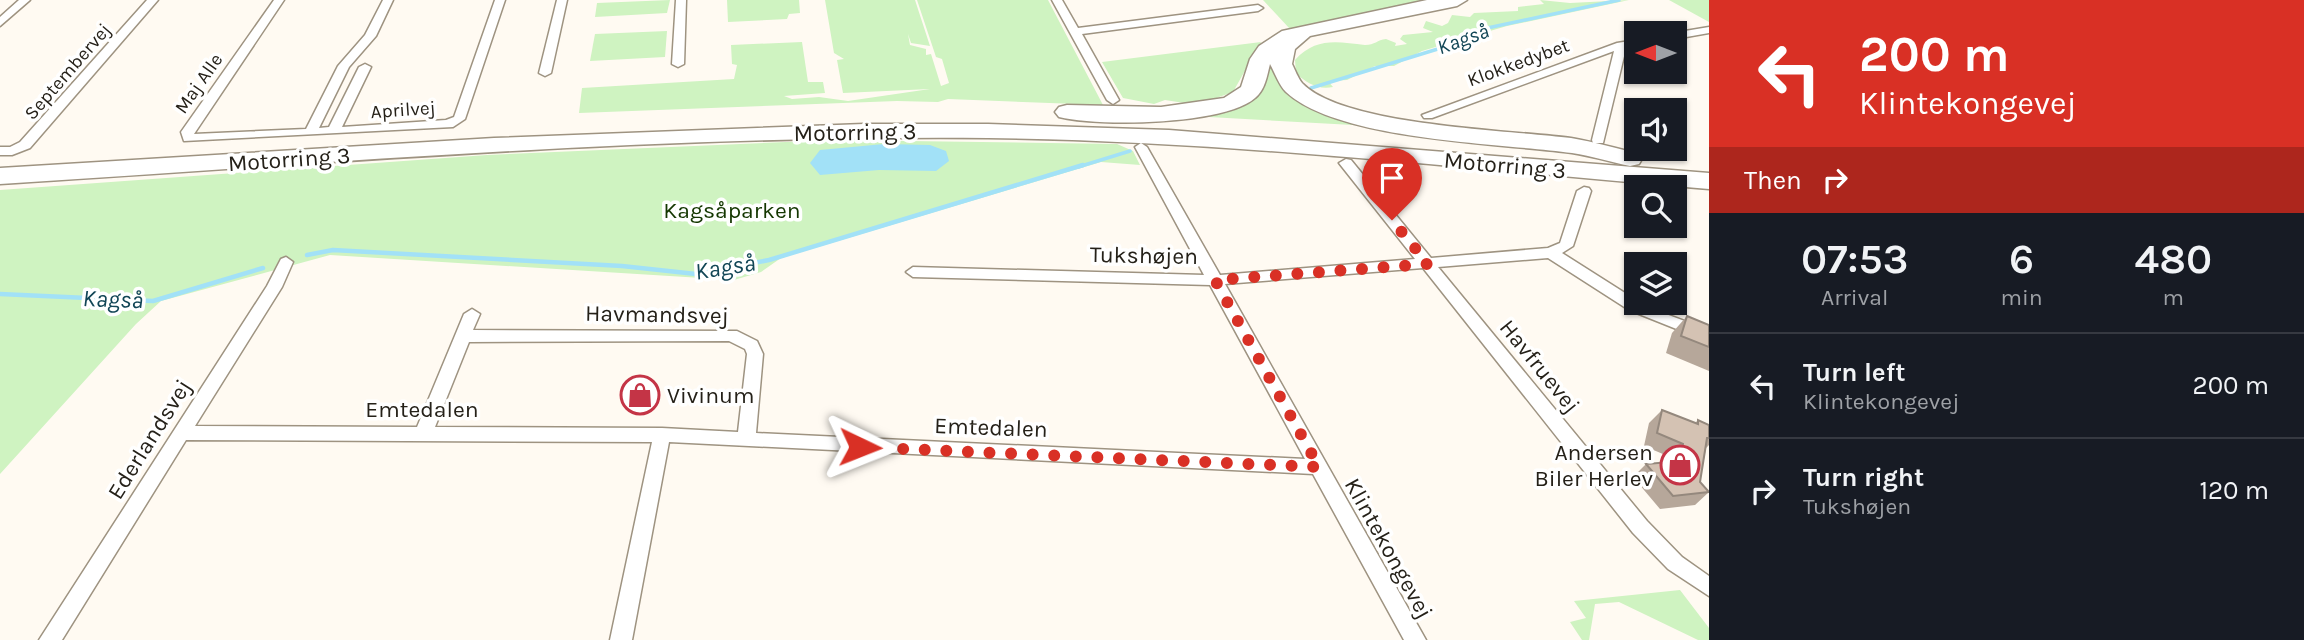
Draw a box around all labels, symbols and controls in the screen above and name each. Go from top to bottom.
street label: Septembervej [20,19,115,124]
water label: Kagså [1434,19,1492,59]
north arrow [1624,21,1687,84]
map controls [1624,21,1687,315]
text: 200 m [1859,26,2010,83]
icon: left [1744,28,1835,119]
street label: Klokkedybet [1464,34,1572,92]
street label: Maj Alle [170,49,227,118]
text: Klintekongevej [1859,85,2077,122]
street label: Aprilvej [370,97,436,123]
button: sound [1624,98,1687,161]
street label: Motorring 3 [793,118,917,147]
street label: Motorring 3 [227,142,351,177]
street label: Motorring 3 [1443,147,1567,184]
pin [1362,148,1422,220]
icon: arrive [1373,159,1411,197]
icon: right [1816,161,1854,199]
text: Then [1744,165,1802,196]
button: search [1624,175,1687,238]
park label: Kagsåparken [663,197,801,224]
text: 07:53 [1801,234,1909,284]
text: 6 [2009,234,2034,284]
text: 480 [2135,234,2212,284]
street label: Tukshøjen [1090,241,1198,270]
water label: Kagså [693,248,757,286]
button: layers [1624,252,1687,315]
water label: Kagså [82,284,144,314]
text: Arrival [1821,284,1888,311]
text: min [2000,284,2043,311]
text: m [2163,284,2184,311]
street label: Havmandsvej [585,300,729,329]
street label: Havfruevej [1494,314,1585,418]
text: Turn left [1803,357,1905,388]
icon: left [1744,367,1782,405]
text: 200 m [2193,370,2269,401]
street label: Ederlandsvej [102,374,197,504]
shop icon: Vivinum [619,374,661,416]
place label: Vivinum [667,382,755,409]
text: Klintekongevej [1803,388,1959,415]
street label: Emtedalen [365,396,479,423]
position arrow [823,410,897,484]
street label: Emtedalen [934,412,1048,443]
place label: Andersen Biler Herlev [1535,439,1653,492]
shop icon: Andersen Biler Herlev [1659,444,1701,486]
text: Turn right [1803,462,1924,493]
icon: right [1744,472,1782,510]
street label: Klintekongevej [1339,473,1438,623]
text: 120 m [2199,475,2269,506]
text: Tukshøjen [1803,493,1911,520]

